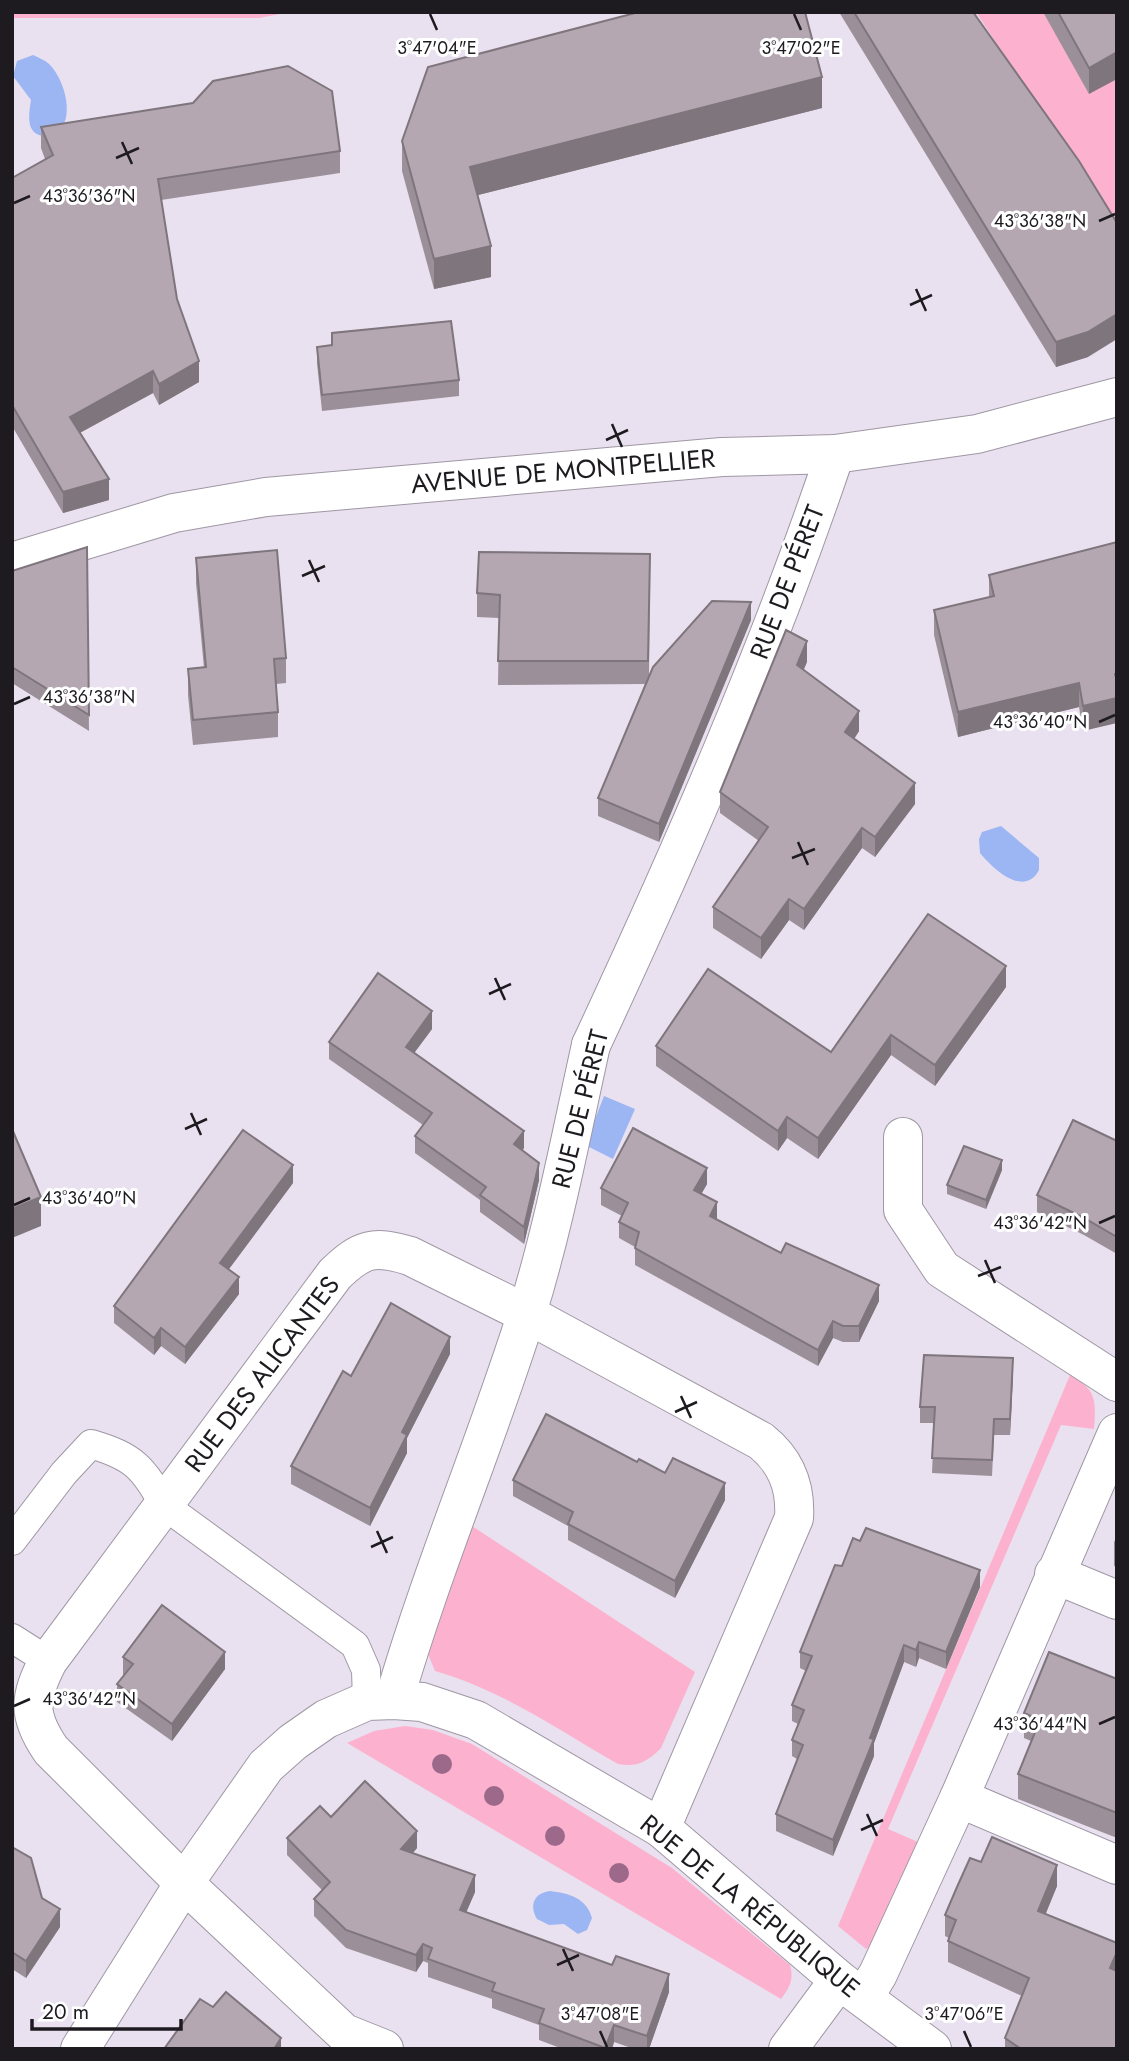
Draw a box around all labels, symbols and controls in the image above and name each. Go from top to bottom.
text: 3°47'04"E [397,35,477,61]
text: 3°47'02"E [761,35,841,61]
text: 43°36'36"N [42,183,136,209]
text: 43°36'38"N [994,208,1086,234]
street label: AVENUE DE MONTPELLIER [409,439,717,503]
street label: RUE DE PÉRET [740,499,834,665]
text: 43°36'38"N [43,684,135,710]
text: 43°36'40"N [993,709,1087,735]
street label: RUE DE PÉRET [542,1026,618,1192]
text: 43°36'40"N [42,1185,136,1211]
text: 43°36'42"N [993,1210,1087,1236]
street label: RUE DES ALICANTES [175,1268,349,1480]
text: 43°36'42"N [42,1686,136,1712]
text: 43°36'44"N [993,1711,1087,1737]
street label: RUE DE LA RÉPUBLIQUE [632,1805,868,2007]
scale bar [32,1988,180,2032]
text: 20 m [42,1997,89,2027]
text: 3°47'08"E [561,2001,639,2027]
text: 3°47'06"E [924,2001,1004,2027]

